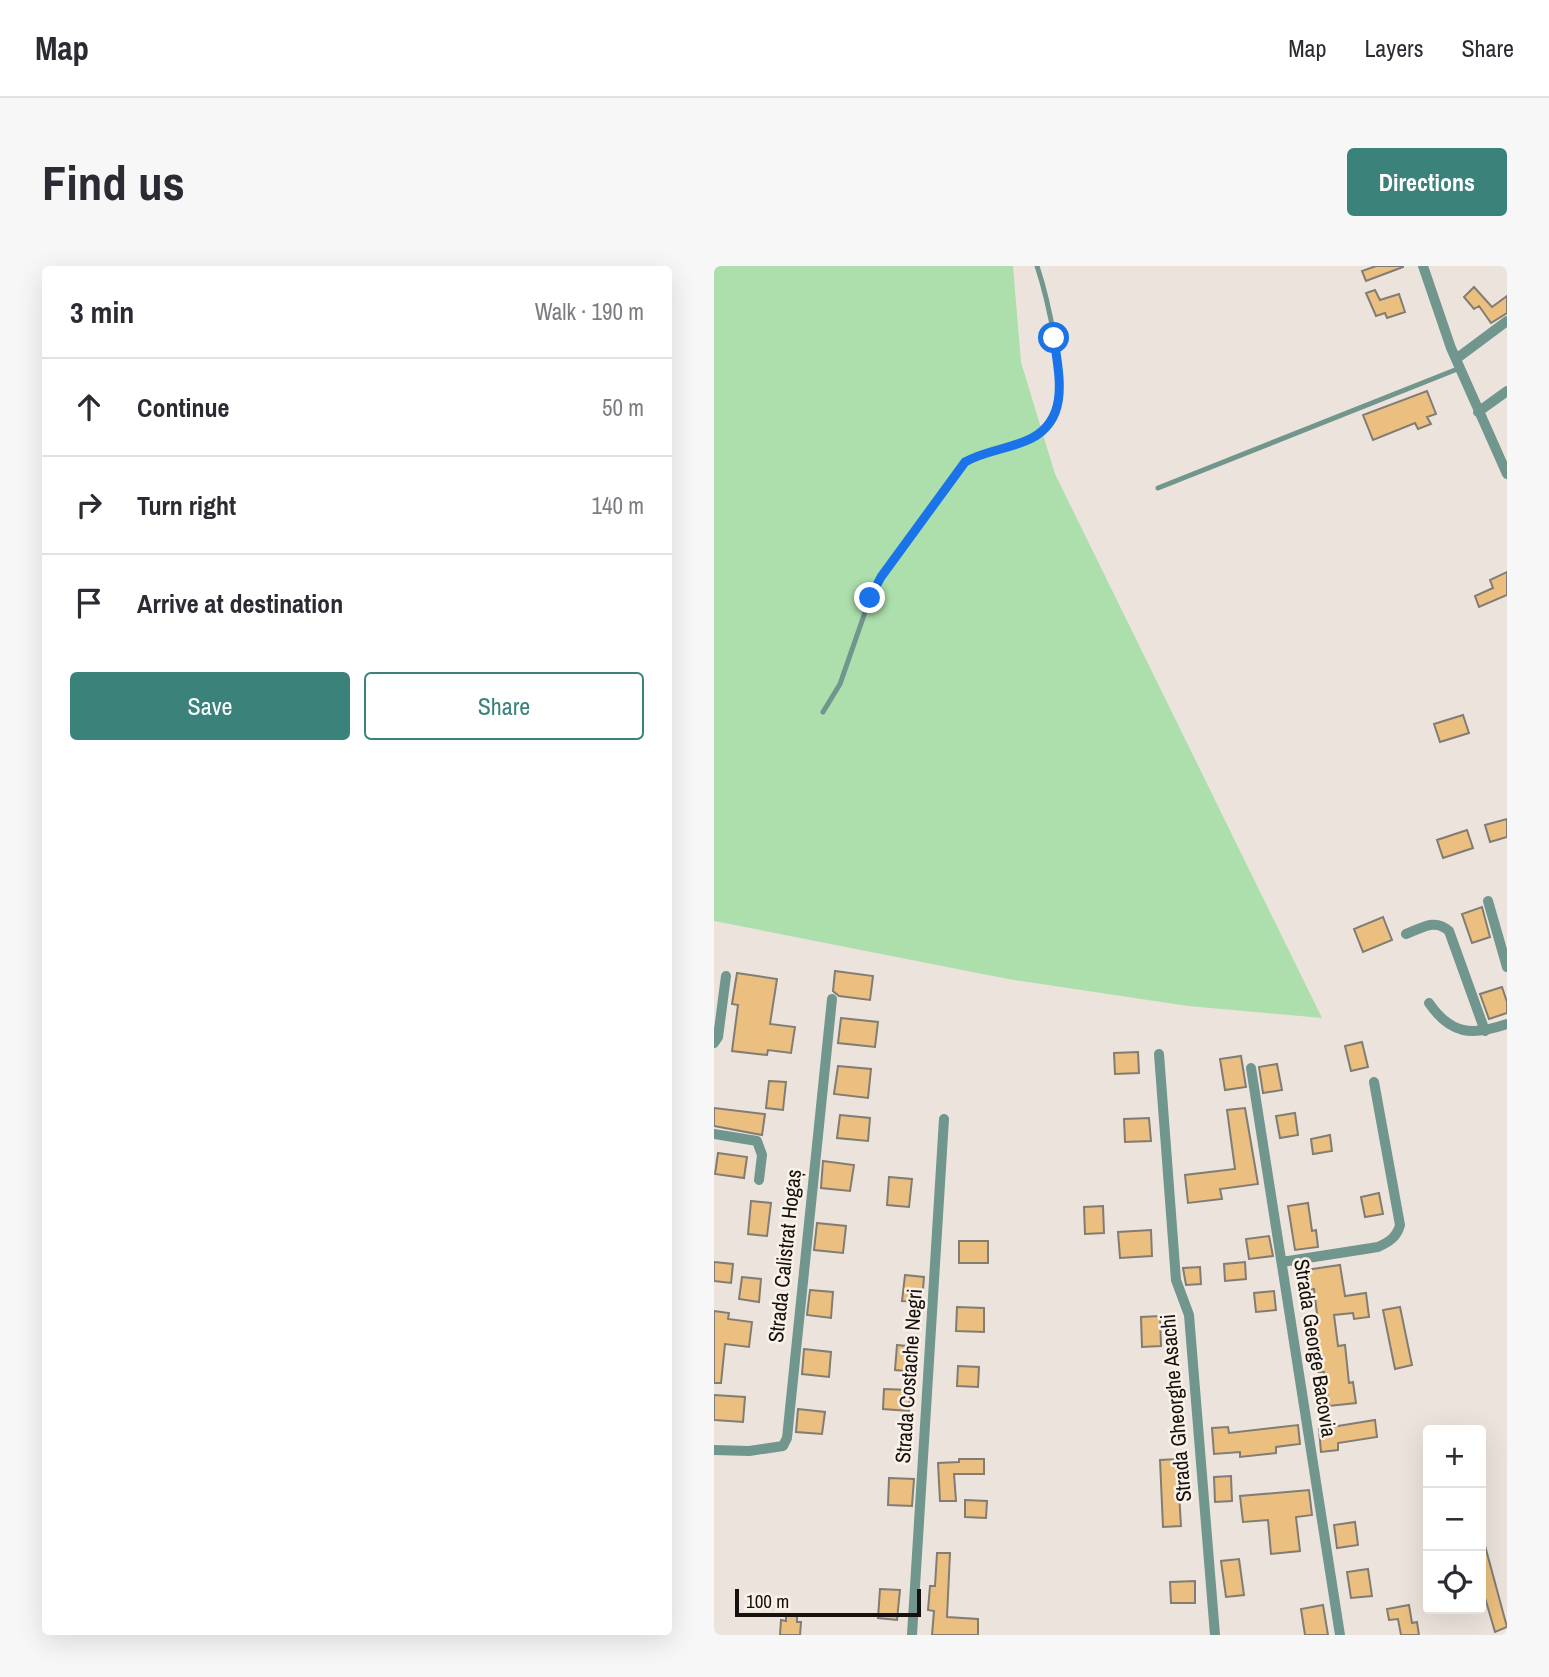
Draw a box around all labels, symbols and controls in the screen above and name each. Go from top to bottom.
text: Map [35,26,89,70]
text: Map [1288,32,1326,64]
text: Layers [1364,32,1423,64]
text: Share [1461,32,1514,64]
button: Directions [1347,148,1507,216]
text: Find us [42,149,185,215]
text: 3 min [70,292,134,332]
text: Walk · 190 m [535,296,644,327]
route start [1038,322,1069,353]
icon: ahead [70,388,108,426]
text: Continue [137,390,229,425]
text: 50 m [602,392,644,423]
icon: right [70,486,108,524]
text: Turn right [137,488,236,523]
text: 140 m [592,490,644,521]
route end [854,582,885,613]
icon: arrive [70,584,108,622]
text: Arrive at destination [137,586,343,621]
button: Save [70,672,350,740]
button: Share [364,672,644,740]
street label: Strada Calistrat Hogaș [761,1168,808,1344]
street label: Strada George Bacovia [1287,1257,1344,1439]
street label: Strada Costache Negri [888,1288,929,1464]
street label: Strada Gheorghe Asachi [1153,1313,1198,1503]
map controls [1423,1425,1486,1614]
button: + [1423,1425,1486,1488]
button: − [1423,1488,1486,1551]
button: locate [1423,1551,1486,1614]
scale bar [735,1586,920,1618]
text: 100 m [746,1588,789,1614]

